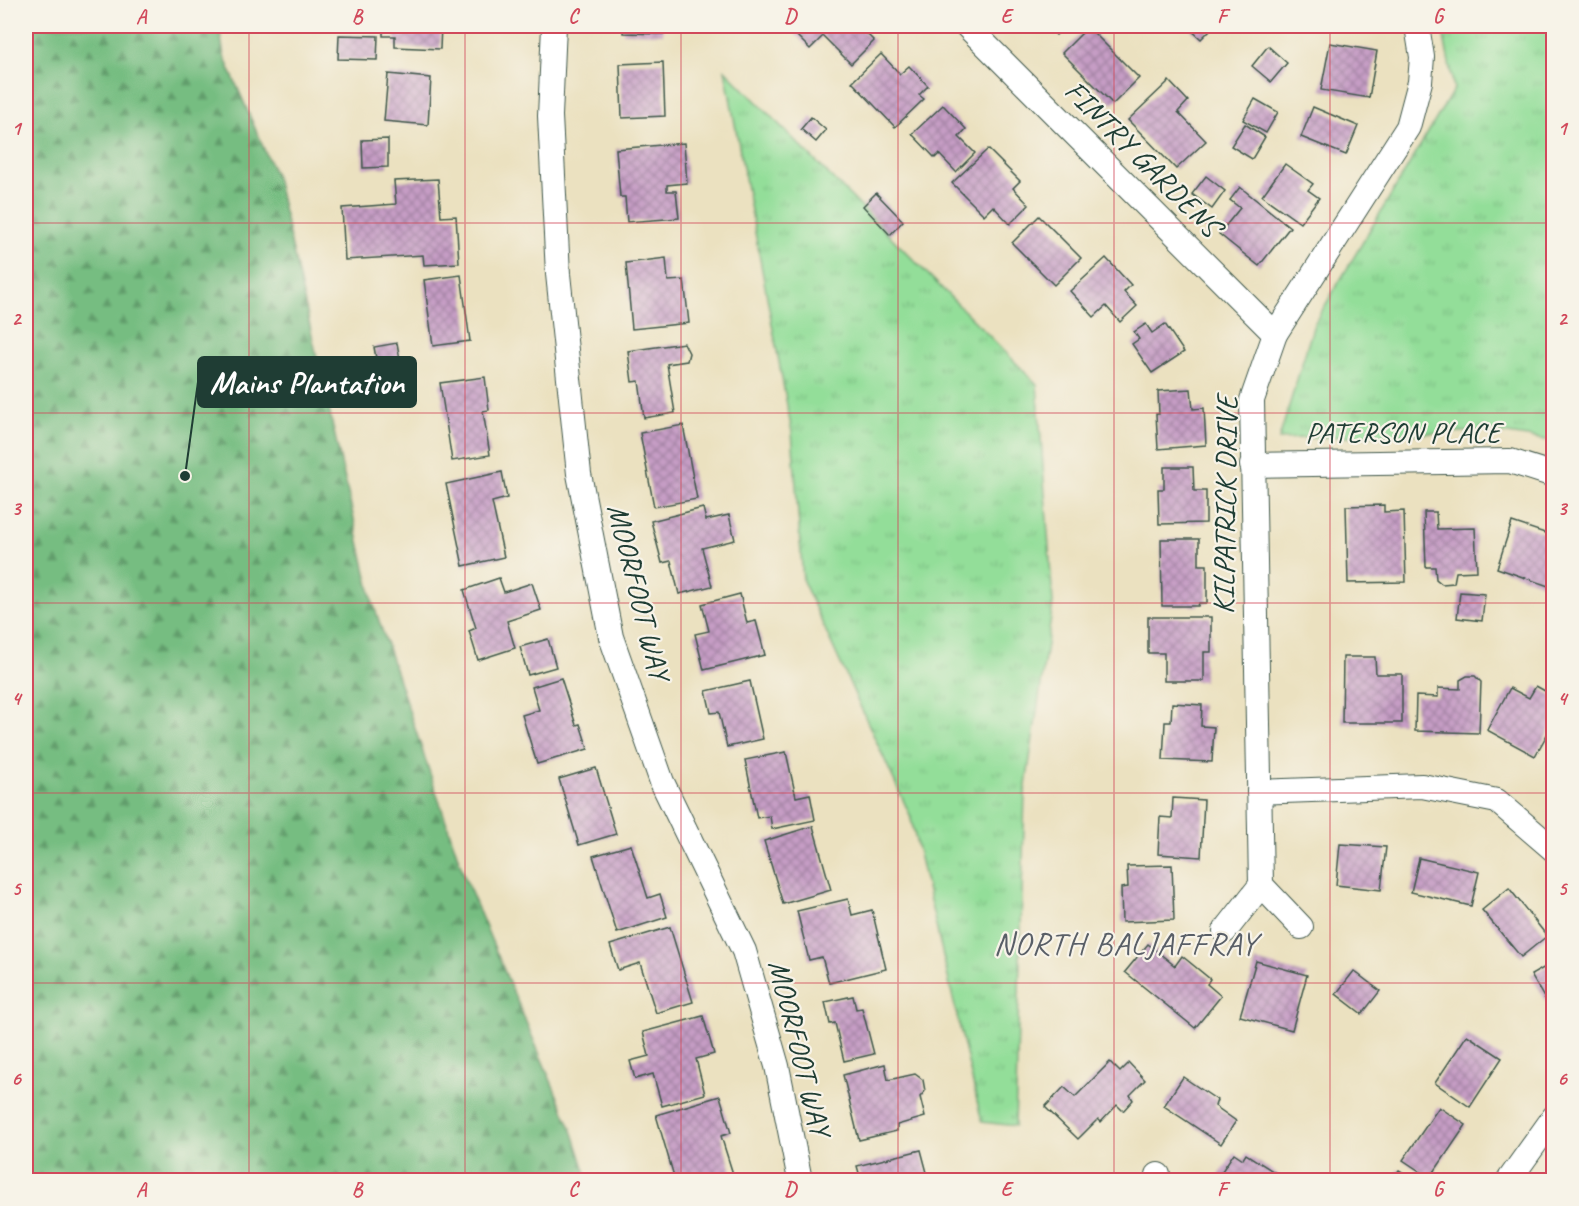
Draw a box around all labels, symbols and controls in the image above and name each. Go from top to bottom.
text: A [136,4,148,29]
text: B [352,4,364,29]
text: C [568,4,580,29]
text: D [784,4,798,29]
text: E [1001,4,1015,29]
text: F [1217,4,1231,29]
text: G [1433,4,1446,29]
street label: FINTRY GARDENS [1057,72,1233,248]
text: 1 [12,116,23,141]
text: 1 [1558,116,1569,141]
text: 2 [12,306,23,331]
text: 2 [1558,306,1569,331]
callout: Mains Plantation [198,357,416,407]
text: Mains Plantation [210,362,406,403]
street label: KILPATRICK DRIVE [1204,392,1246,614]
street label: PATERSON PLACE [1305,413,1504,451]
text: 3 [12,496,23,521]
text: 3 [1558,496,1569,521]
street label: MOORFOOT WAY [599,500,680,688]
text: 4 [12,686,24,711]
text: 4 [1558,686,1570,711]
text: 5 [12,876,23,901]
text: 5 [1558,876,1569,901]
district label: NORTH BALJAFFRAY [994,923,1263,964]
street label: MOORFOOT WAY [760,956,841,1144]
text: 6 [11,1066,22,1091]
text: 6 [1557,1066,1568,1091]
text: A [136,1177,148,1202]
text: B [352,1177,364,1202]
text: C [568,1177,580,1202]
text: D [784,1177,798,1202]
text: E [1001,1177,1015,1202]
text: F [1217,1177,1231,1202]
text: G [1433,1177,1446,1202]

